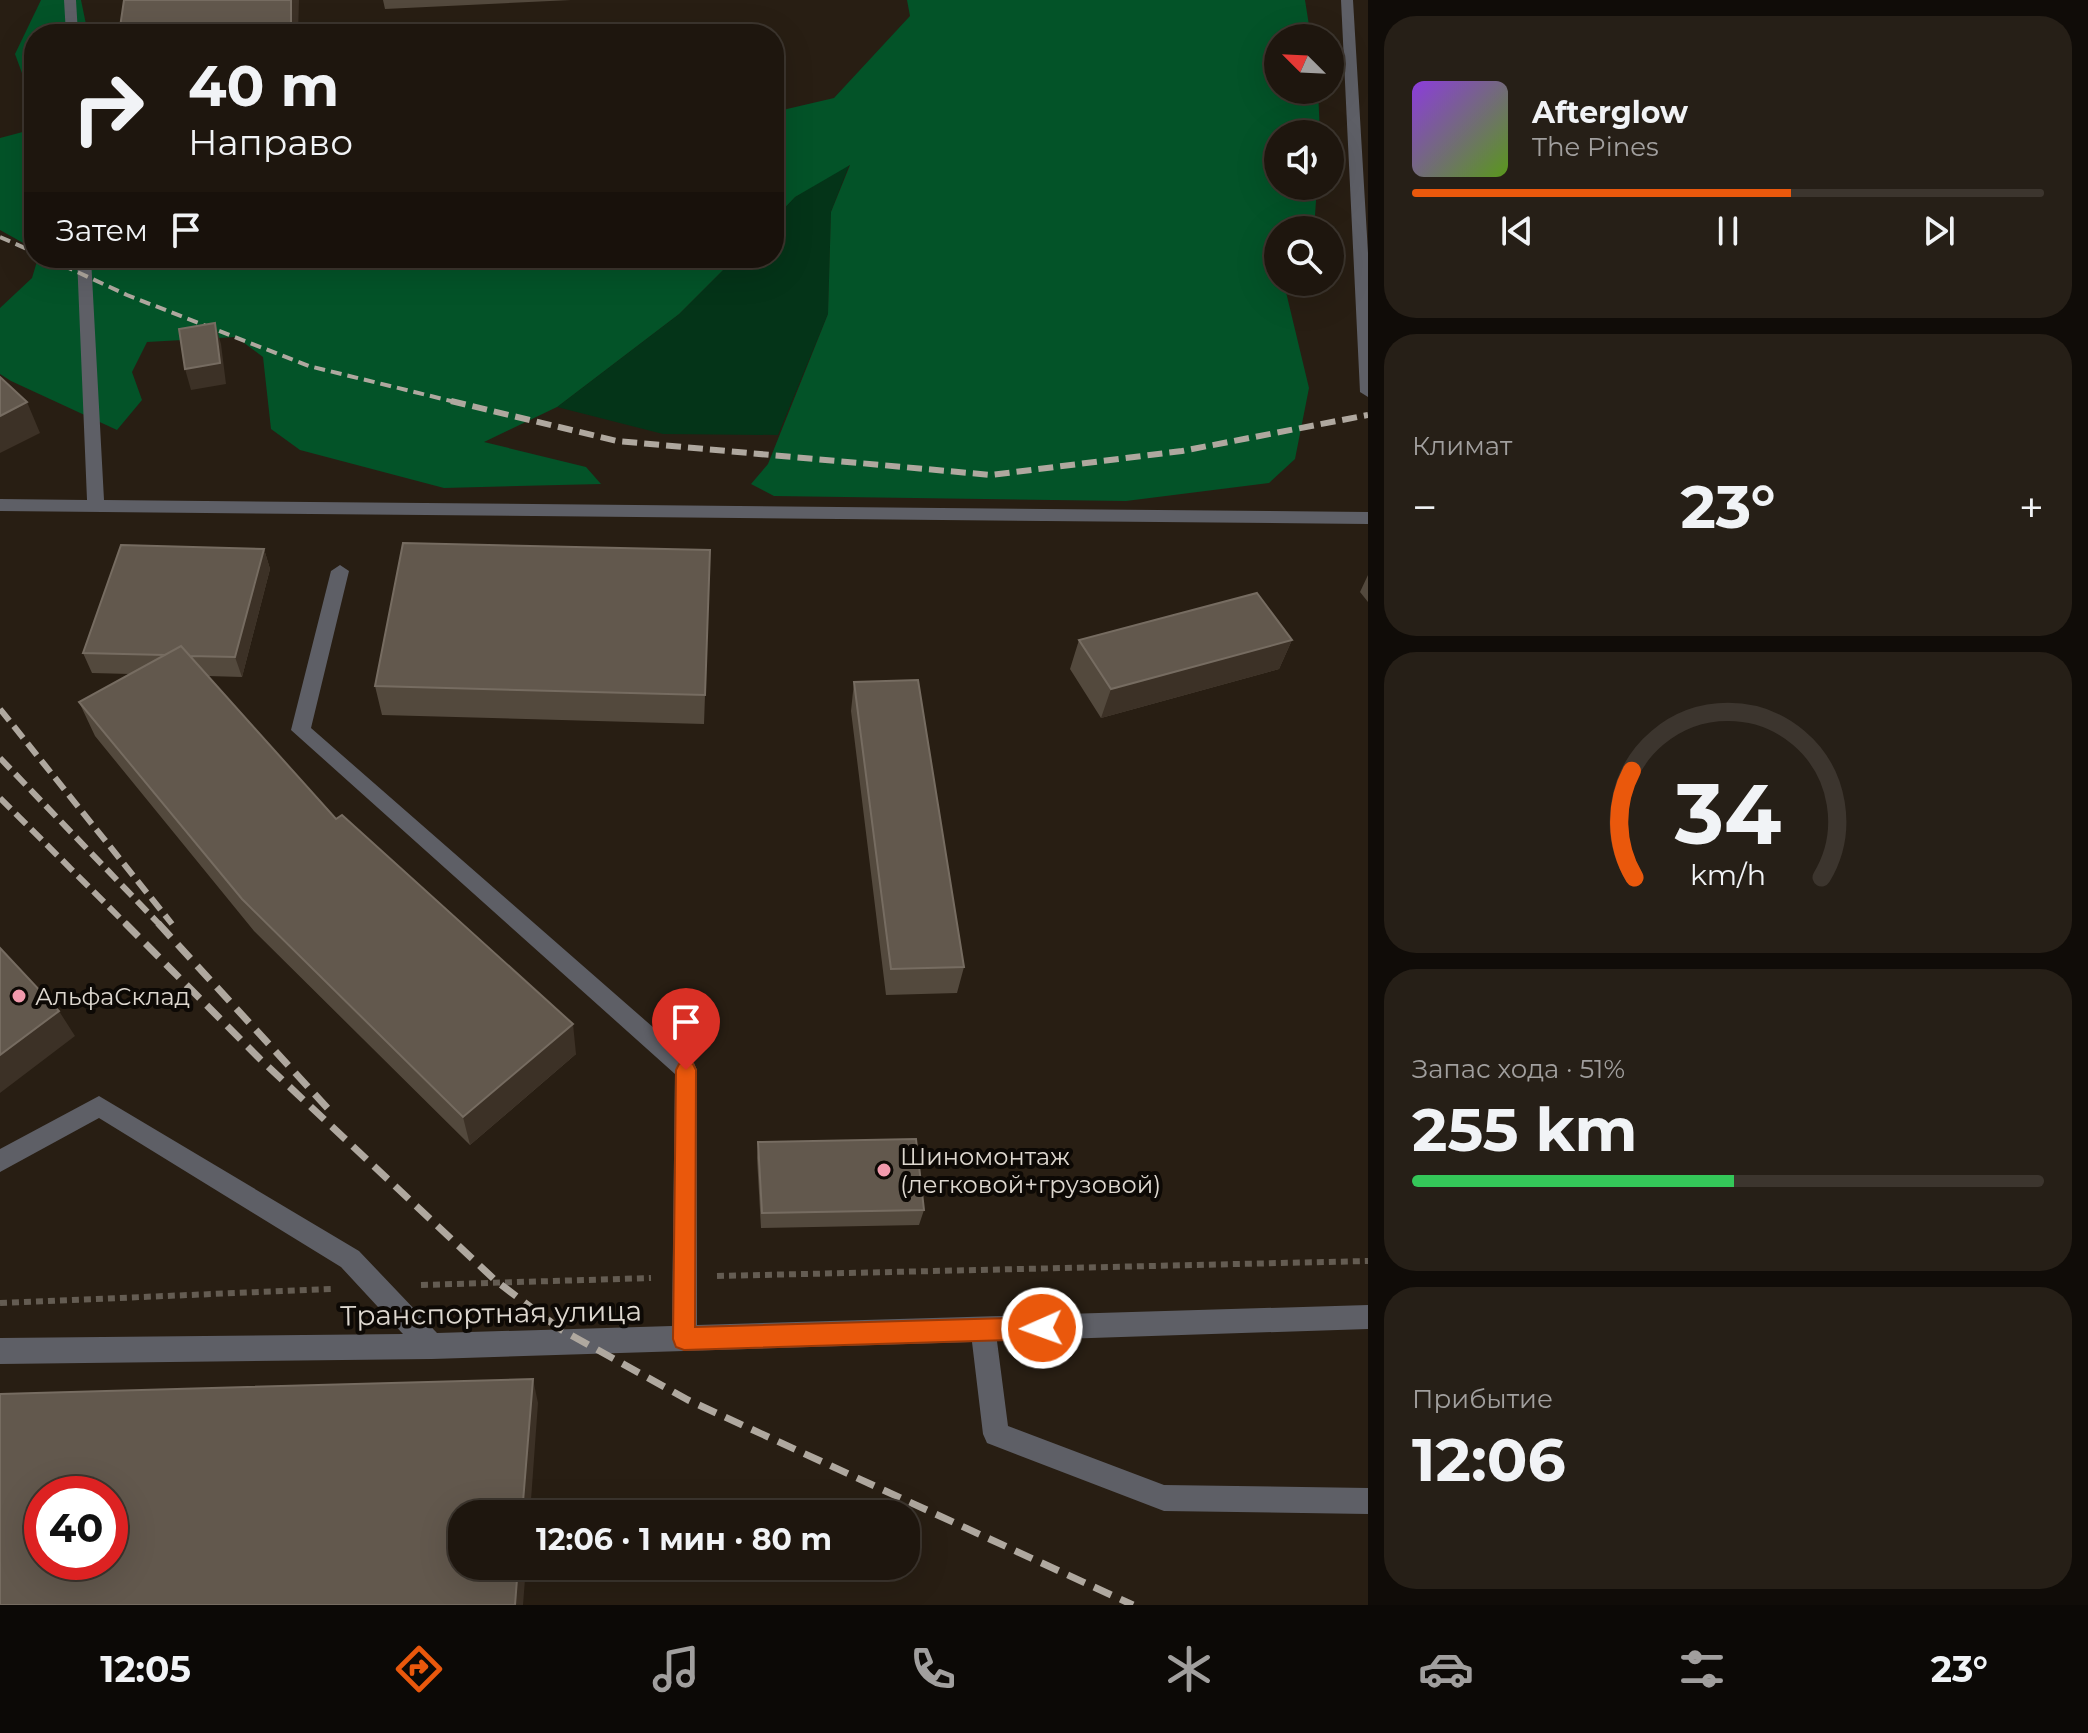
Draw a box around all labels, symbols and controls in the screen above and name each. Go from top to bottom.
north arrow [1264,24,1344,104]
map controls [1264,24,1344,296]
text: 40 m [188,52,339,120]
icon: right [56,56,160,160]
text: Afterglow [1532,94,1688,131]
text: Направо [188,120,353,164]
button: sound [1264,120,1344,200]
text: The Pines [1532,131,1659,163]
icon: arrive [164,208,208,252]
icon: previous [1495,209,1539,253]
icon: pause [1706,209,1750,253]
icon: next [1917,209,1961,253]
text: Затем [56,212,148,249]
button: search [1264,216,1344,296]
text: Климат [1412,430,1512,462]
text: 23° [1680,470,1776,543]
text: − [1412,480,1437,534]
text: + [2019,480,2044,534]
text: 34 [1674,763,1781,865]
text: km/h [1690,858,1766,893]
place label: АльфаСклад [35,982,190,1011]
marker: АльфаСклад [10,987,28,1005]
pin [652,988,720,1070]
icon: arrive [664,1000,708,1044]
text: Запас хода · 51% [1412,1053,1625,1085]
text: 255 km [1412,1093,1638,1166]
place label: Шиномонтаж (легковой+грузовой) [900,1142,1161,1199]
marker: Шиномонтаж (легковой+грузовой) [875,1161,893,1179]
position arrow [1000,1286,1084,1370]
street label: Транспортная улица [340,1293,642,1333]
text: Прибытие [1412,1383,1553,1415]
text: 12:06 [1412,1423,1566,1496]
speed limit sign: 40 [24,1476,128,1580]
text: 12:06 · 1 мин · 80 m [536,1521,832,1558]
icon: directions [391,1641,447,1697]
icon: music [648,1641,704,1697]
icon: phone [905,1641,961,1697]
icon: climate [1161,1641,1217,1697]
icon: car [1418,1641,1474,1697]
icon: filters [1674,1641,1730,1697]
text: 12:05 [100,1647,191,1691]
text: 23° [1931,1647,1988,1691]

